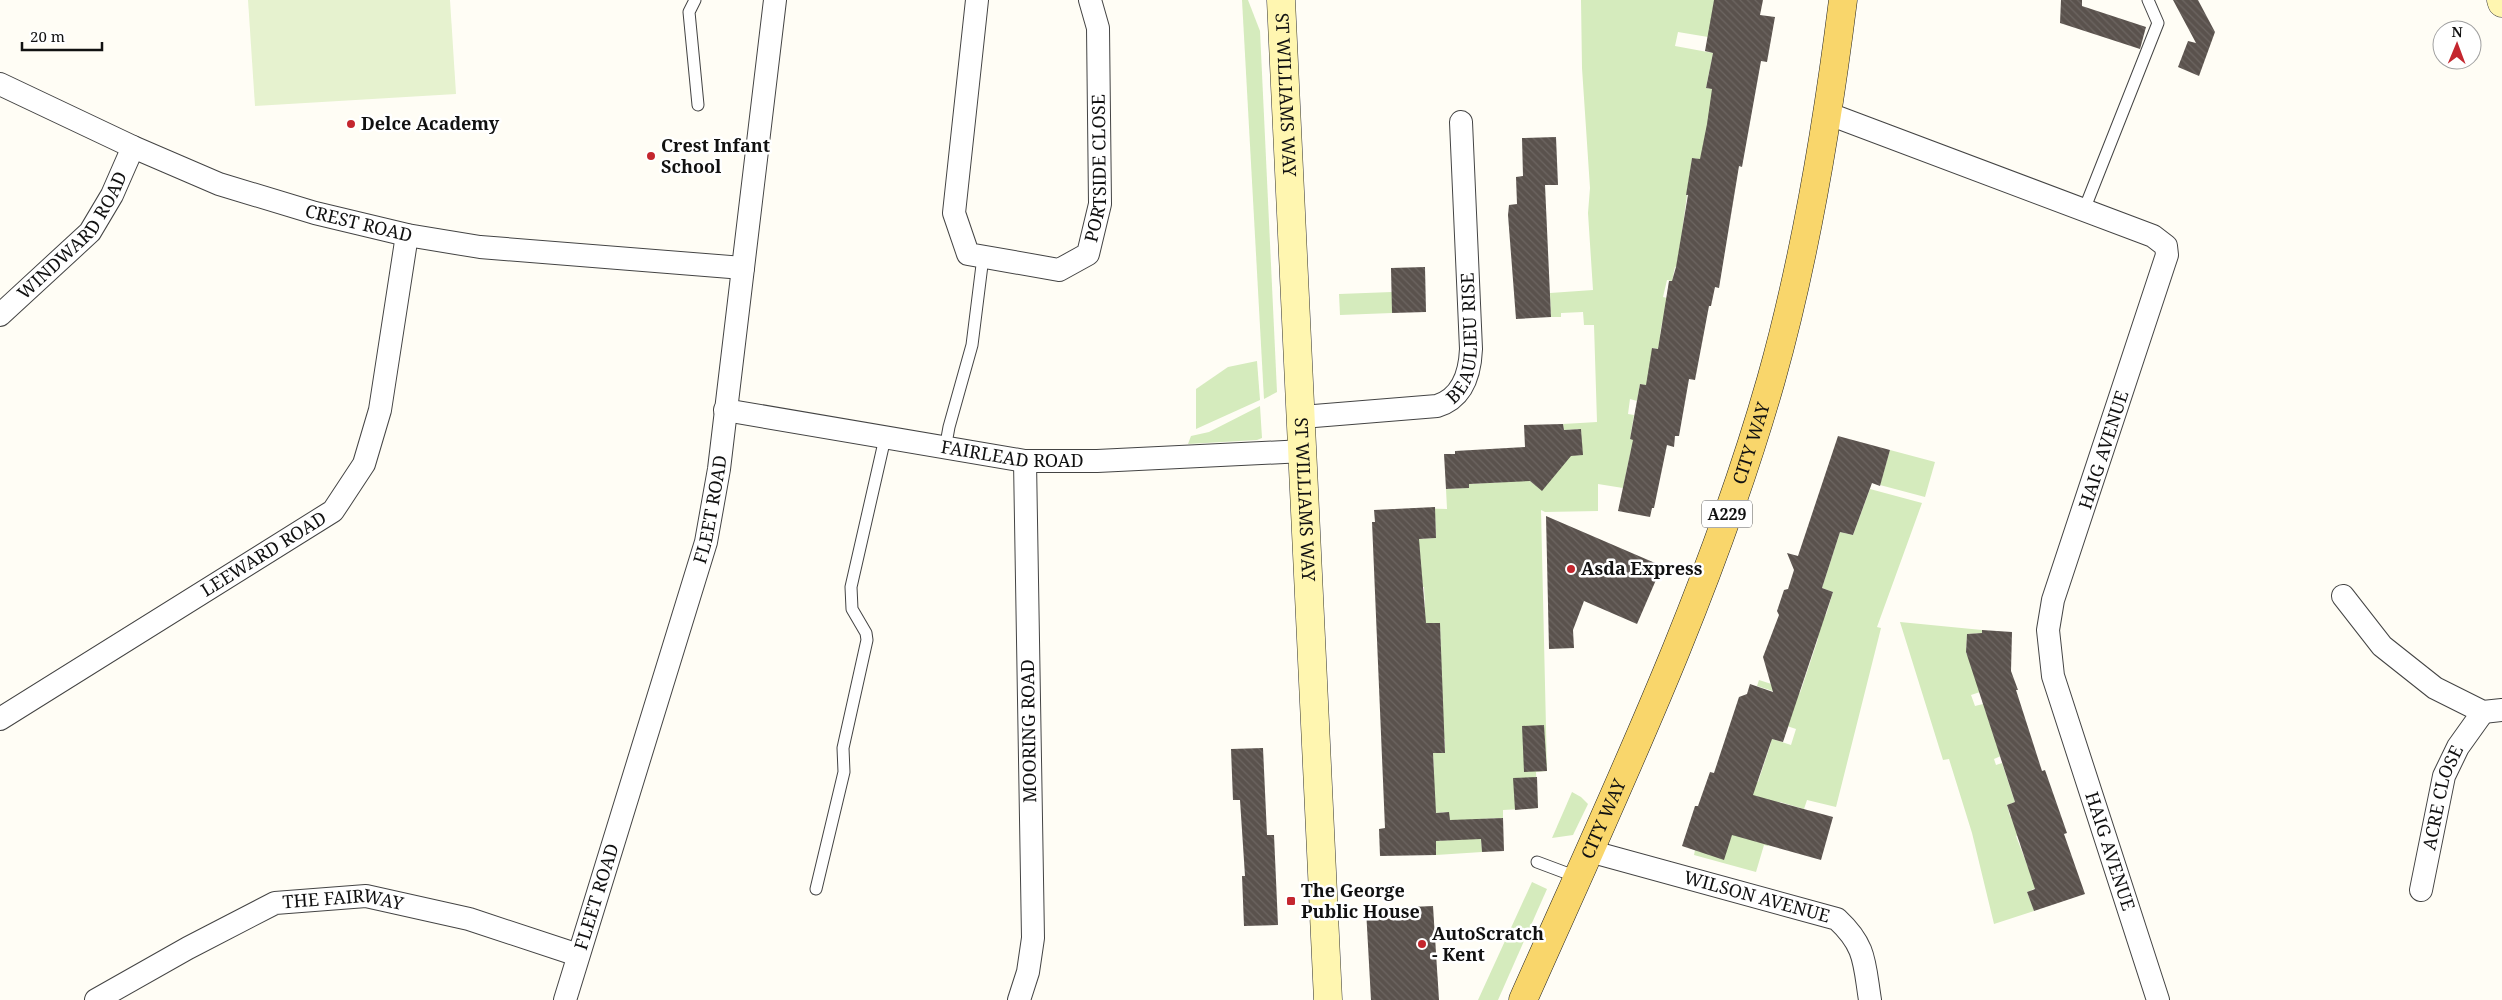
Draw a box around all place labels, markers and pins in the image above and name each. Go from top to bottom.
place label: Delce Academy [361,111,500,135]
marker: Delce Academy [345,118,357,130]
place label: Crest Infant School [661,133,770,178]
marker: Crest Infant School [645,150,657,162]
place label: Asda Express [1581,556,1703,580]
marker: Asda Express [1565,563,1577,575]
place label: The George Public House [1301,878,1420,923]
marker: The George Public House [1285,895,1297,907]
place label: AutoScratch - Kent [1432,921,1544,966]
marker: AutoScratch - Kent [1416,938,1428,950]

